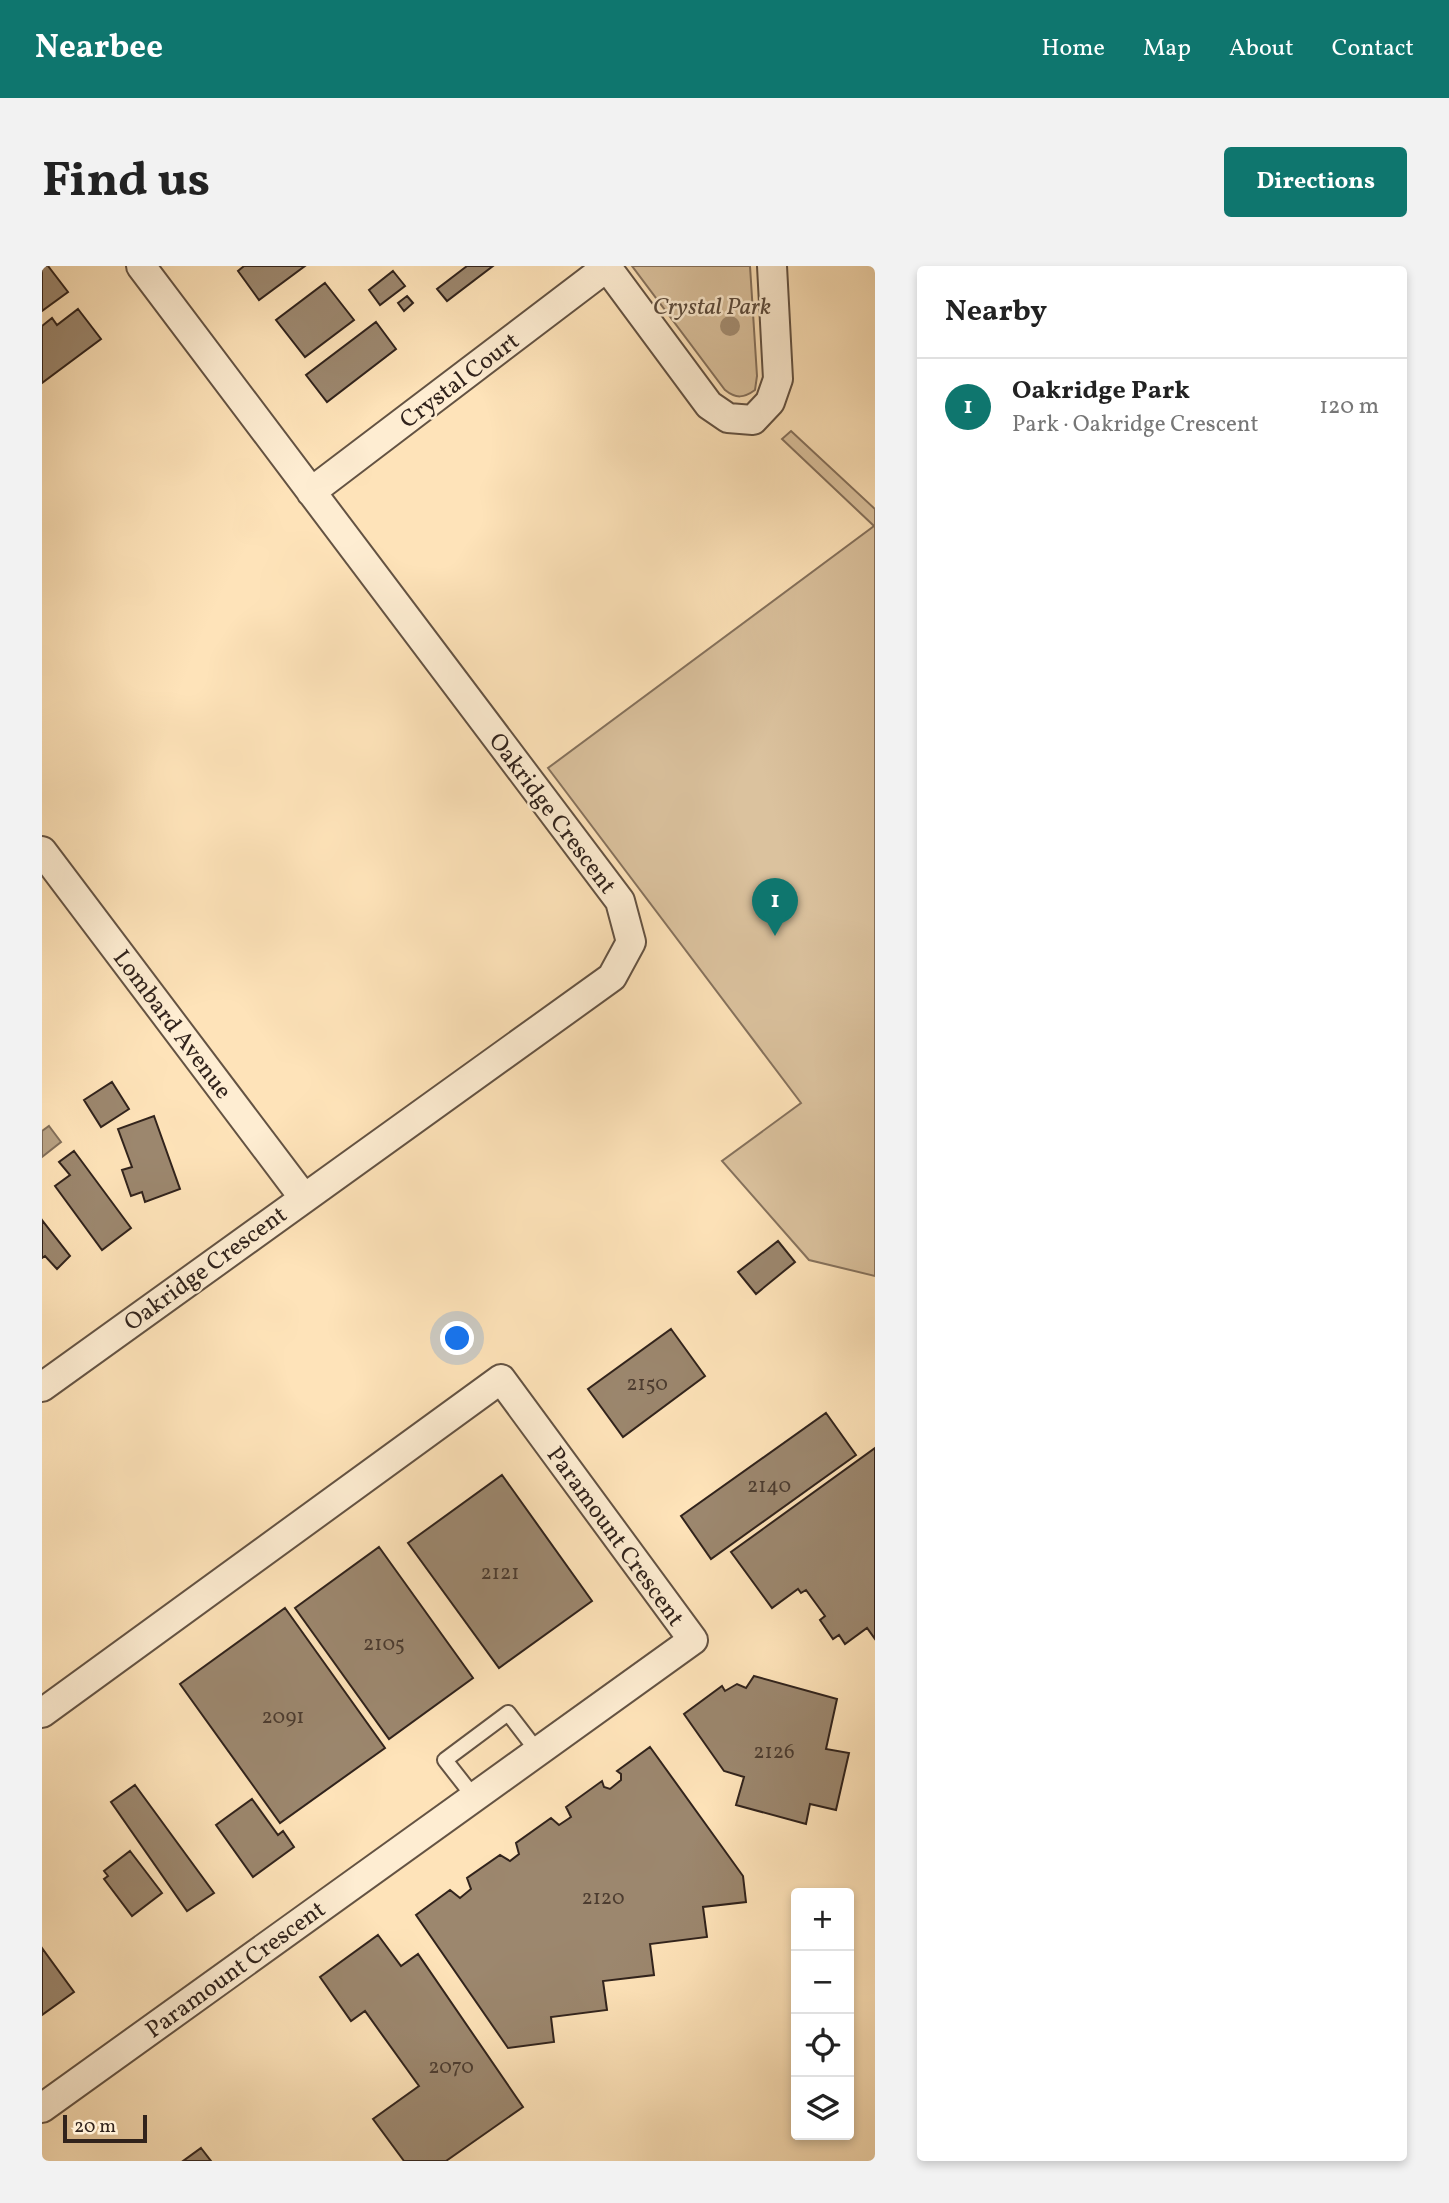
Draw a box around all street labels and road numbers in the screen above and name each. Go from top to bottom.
street label: Crystal Court [393,325,527,438]
street label: Oakridge Crescent [479,726,623,902]
street label: Lombard Avenue [104,943,239,1107]
street label: Oakridge Crescent [118,1199,295,1340]
street label: Paramount Crescent [537,1440,691,1634]
street label: Paramount Crescent [139,1894,333,2048]

